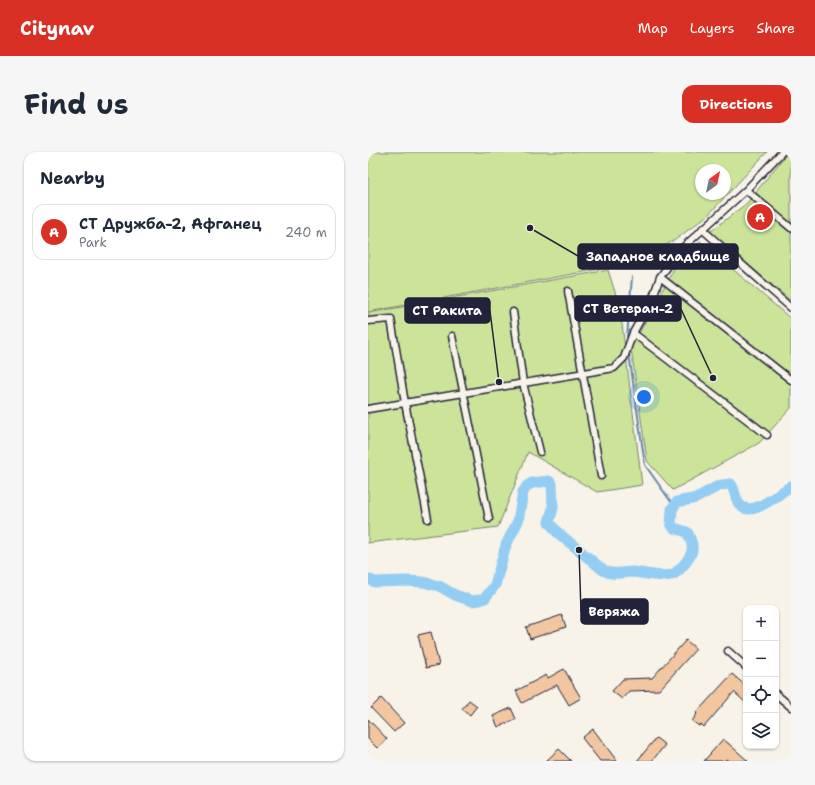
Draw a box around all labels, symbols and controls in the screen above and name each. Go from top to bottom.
text: Citynav [20,16,94,41]
text: Map [638,19,668,37]
text: Layers [690,19,734,37]
text: Share [756,19,795,37]
text: Find us [24,85,129,123]
button: Directions [682,85,791,123]
north arrow [695,164,731,200]
text: Nearby [40,167,105,189]
pin: A [747,202,773,232]
text: СТ Дружба-2, Афганец [79,214,261,234]
text: A [49,224,59,241]
text: 240 m [285,224,327,241]
text: Park [79,234,107,251]
callout: Западное кладбище [578,244,738,269]
text: Западное кладбище [586,248,730,265]
callout: СТ Ветеран-2 [575,296,681,321]
callout: СТ Ракита [405,298,490,323]
text: СТ Ветеран-2 [583,300,673,317]
text: СТ Ракита [412,302,482,319]
your location [634,387,654,407]
callout: Веряжа [581,599,648,624]
text: Веряжа [588,603,640,620]
map controls [743,605,779,749]
button: + [743,605,779,641]
button: − [743,641,779,677]
button: locate [743,677,779,713]
button: layers [743,713,779,749]

